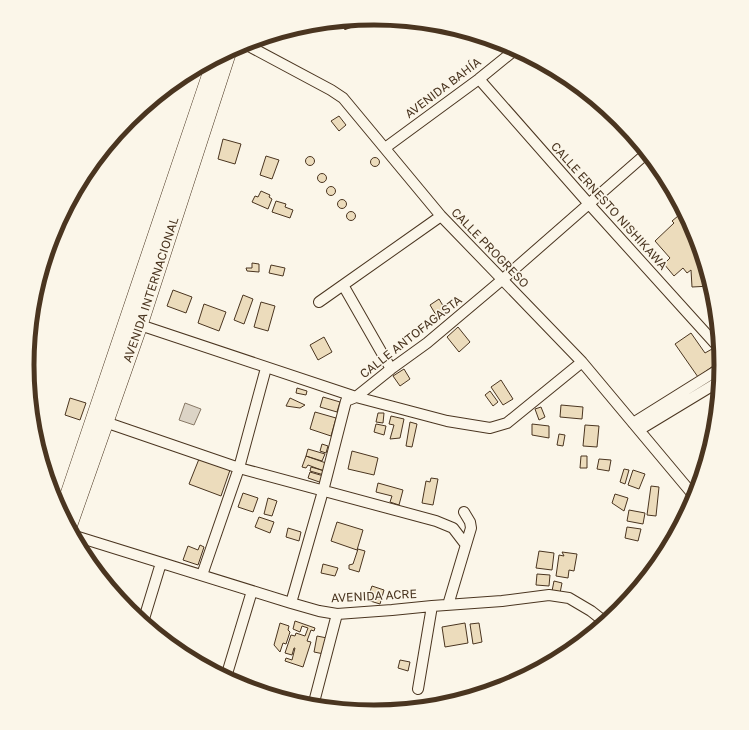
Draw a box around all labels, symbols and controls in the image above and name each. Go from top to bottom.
street label: AVENIDA BAHÍA [402,54,484,121]
street label: CALLE ERNESTO NISHIKAWA [548,139,671,273]
street label: CALLE PROGRESO [448,205,532,291]
street label: AVENIDA INTERNACIONAL [119,215,182,364]
street label: CALLE ANTOFAGASTA [357,292,465,381]
street label: AVENIDA ACRE [331,586,417,605]

